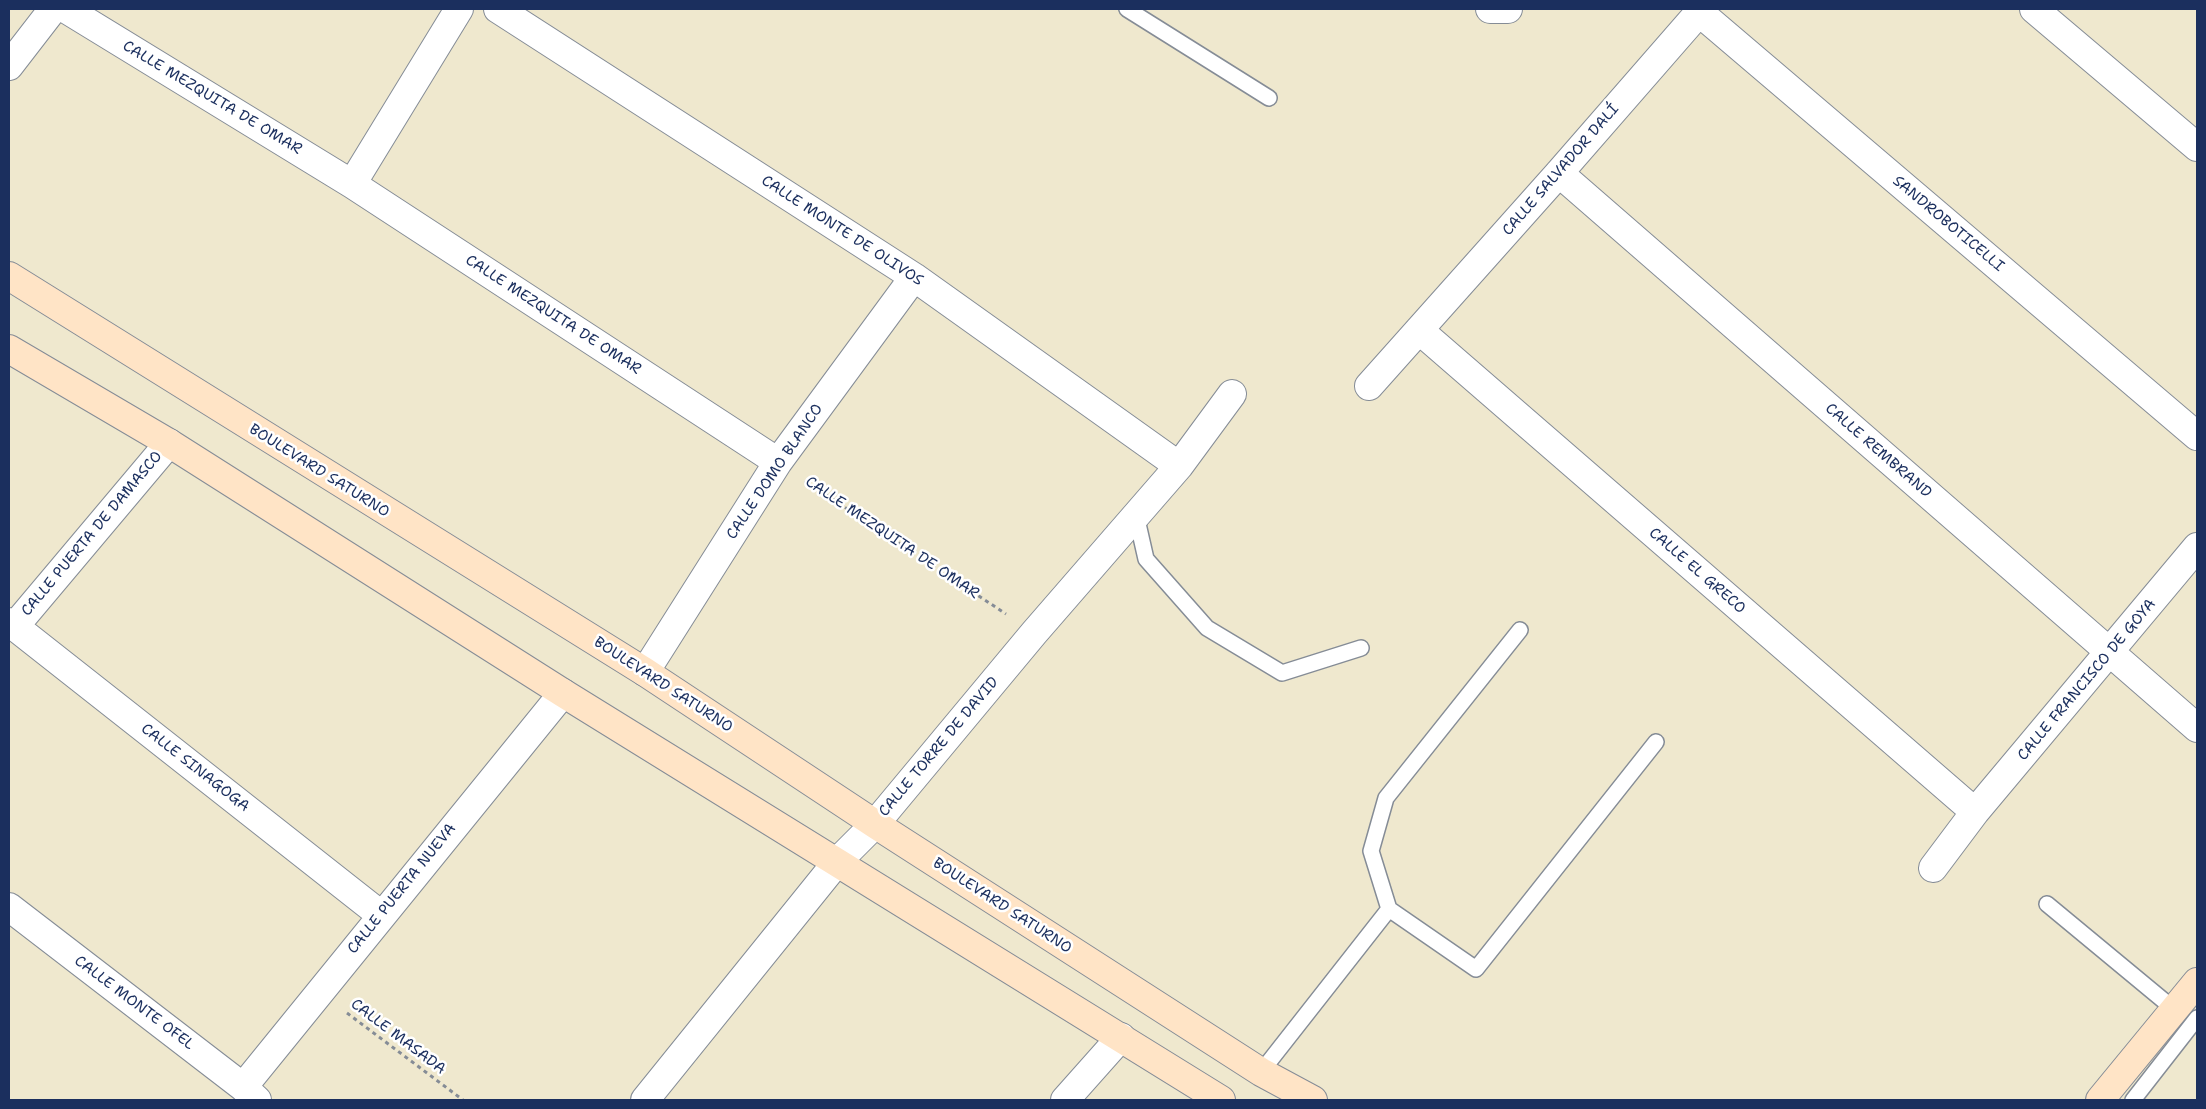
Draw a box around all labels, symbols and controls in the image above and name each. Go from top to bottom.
street label: CALLE MEZQUITA DE OMAR [119,37,305,159]
street label: CALLE SALVADOR DALÍ [1499,100,1623,240]
street label: CALLE MONTE DE OLIVOS [758,172,926,290]
street label: SANDROBOTICELLI [1889,172,2007,276]
street label: CALLE MEZQUITA DE OMAR [462,251,644,379]
street label: CALLE REMBRAND [1821,400,1935,502]
street label: CALLE DOMO BLANCO [723,401,827,543]
street label: BOULEVARD SATURNO [246,420,392,522]
street label: CALLE PUERTA DE DAMASCO [18,448,166,620]
street label: CALLE MEZQUITA DE OMAR [802,473,982,603]
street label: CALLE EL GRECO [1645,524,1749,618]
street label: CALLE FRANCISCO DE GOYA [2014,595,2160,765]
street label: BOULEVARD SATURNO [590,633,736,737]
street label: CALLE TORRE DE DAVID [875,674,1003,820]
street label: CALLE SINAGOGA [137,720,253,816]
street label: CALLE PUERTA NUEVA [344,820,460,958]
street label: BOULEVARD SATURNO [929,854,1075,958]
street label: CALLE MONTE OFEL [71,952,197,1054]
street label: CALLE MASADA [347,995,449,1079]

